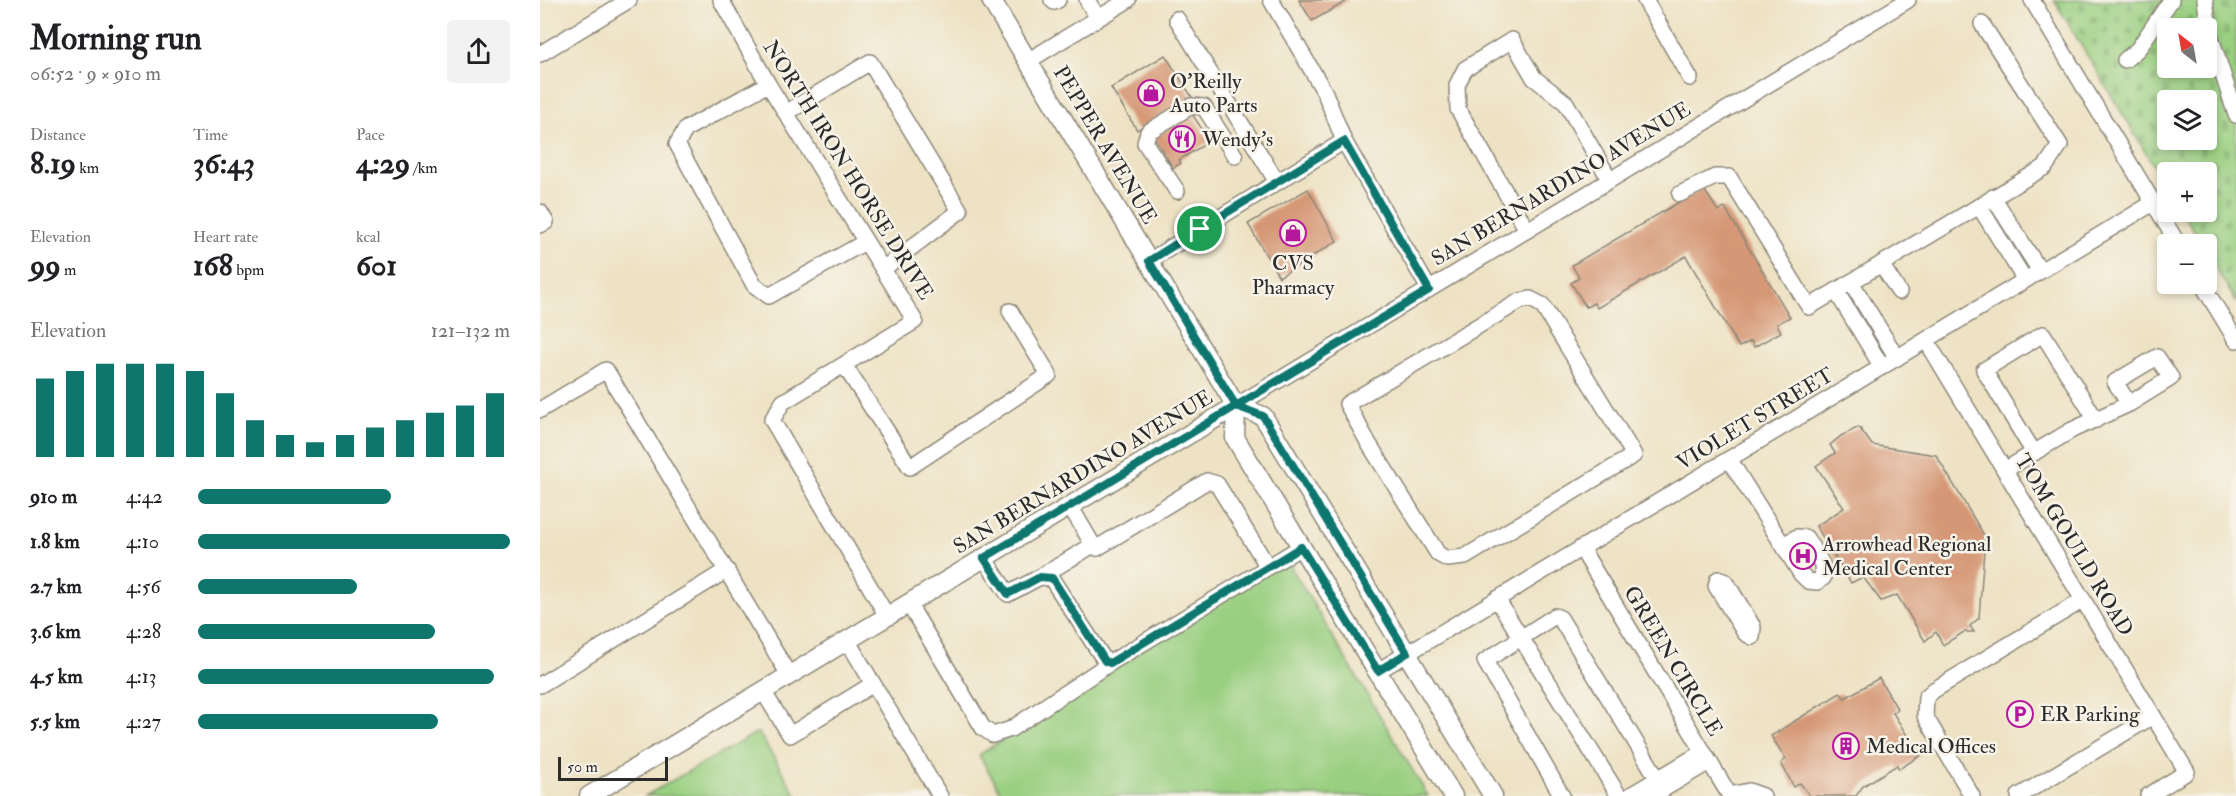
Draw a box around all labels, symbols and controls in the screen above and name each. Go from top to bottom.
text: Morning run [30,18,202,59]
north arrow [2157,18,2217,78]
map controls [2157,18,2217,294]
button: share [447,20,510,83]
street label: NORTH IRON HORSE DRIVE [757,35,939,305]
text: 06:52 · 9 × 910 m [30,61,161,86]
street label: PEPPER AVENUE [1047,61,1163,229]
place label: O'Reilly Auto Parts [1169,68,1258,119]
shop icon: O'Reilly Auto Parts [1136,78,1166,108]
button: layers [2157,90,2217,150]
street label: SAN BERNARDINO AVENUE [1426,96,1696,272]
restaurant icon: Wendy's [1167,124,1197,154]
text: Distance [30,125,86,145]
text: Time [193,125,228,145]
text: Pace [356,125,385,145]
place label: Wendy's [1201,126,1273,153]
text: 8.19 [30,145,76,182]
text: 36:43 [193,145,255,182]
text: 4:29 [356,145,410,182]
text: km [76,158,99,178]
text: /km [410,158,438,178]
button: + [2157,162,2217,222]
pin [1174,203,1225,254]
icon: arrive [1183,212,1216,245]
shop icon: CVS Pharmacy [1278,218,1308,248]
text: Elevation [30,227,91,247]
text: Heart rate [193,227,258,247]
text: kcal [356,227,381,247]
button: − [2157,234,2217,294]
text: 99 [30,247,61,284]
text: 168 [193,247,233,284]
text: 601 [356,247,397,284]
place label: CVS Pharmacy [1252,250,1335,301]
text: m [61,260,77,280]
text: bpm [233,260,265,280]
text: Elevation [30,318,106,343]
text: 121–132 m [431,318,510,343]
street label: VIOLET STREET [1672,361,1839,477]
street label: SAN BERNARDINO AVENUE [948,384,1218,560]
street label: TOM GOULD ROAD [2009,449,2139,641]
text: 910 m [30,484,77,509]
text: 4:42 [126,484,163,509]
text: 1.8 km [30,529,80,554]
text: 4:10 [126,529,159,554]
place label: Arrowhead Regional Medical Center [1821,531,1992,582]
hospital icon: Arrowhead Regional Medical Center [1788,541,1818,571]
text: 2.7 km [30,574,82,599]
text: 4:56 [126,574,161,599]
street label: GREEN CIRCLE [1618,581,1728,741]
text: 3.6 km [30,619,81,644]
text: 4:28 [126,619,161,644]
text: 4.5 km [30,664,83,689]
text: 4:13 [126,664,157,689]
parking icon: ER Parking [2005,699,2035,729]
place label: ER Parking [2040,701,2140,728]
text: 5.5 km [30,709,80,734]
text: 4:27 [126,709,161,734]
building icon: Medical Offices [1831,731,1861,761]
place label: Medical Offices [1866,733,1996,760]
scale bar [558,754,668,782]
text: 50 m [567,757,598,777]

